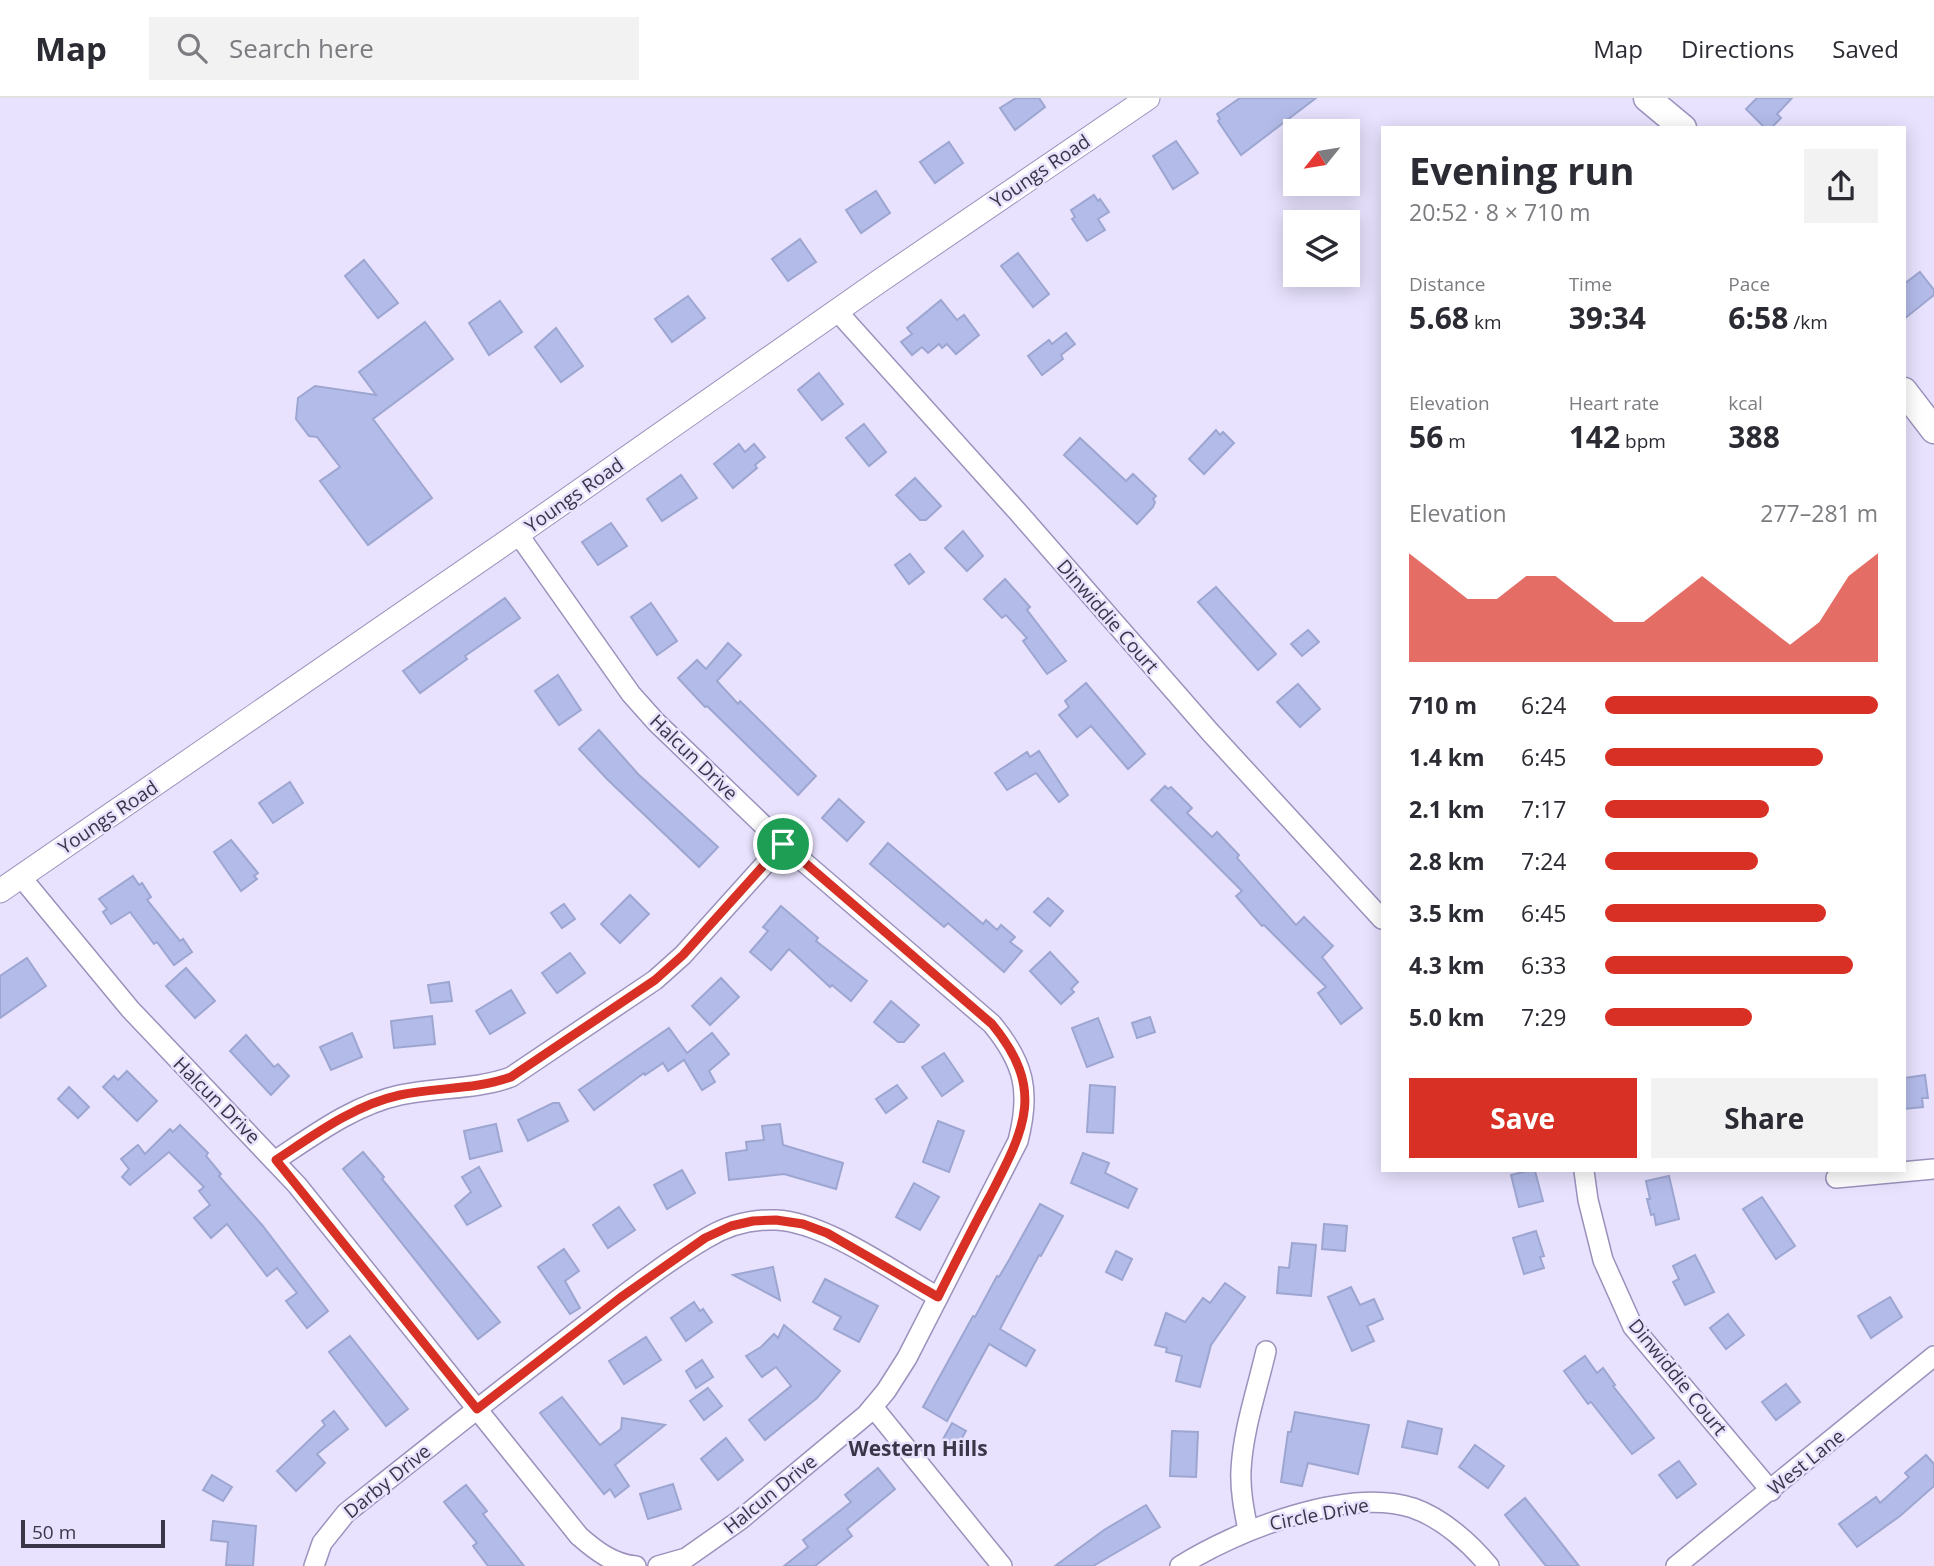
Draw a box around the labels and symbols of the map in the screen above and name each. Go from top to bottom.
north arrow [1283,119,1360,196]
street label: Youngs Road [985,128,1095,214]
street label: Youngs Road [519,451,629,539]
street label: Dinwiddie Court [1051,554,1165,679]
street label: Halcun Drive [644,708,744,806]
street label: Youngs Road [53,774,163,860]
pin [753,814,813,874]
street label: Halcun Drive [168,1051,266,1149]
street label: Dinwiddie Court [1623,1313,1733,1441]
street label: West Lane [1762,1423,1850,1501]
district label: Western Hills [848,1434,988,1462]
street label: Darby Drive [338,1438,436,1524]
street label: Halcun Drive [718,1448,822,1540]
street label: Circle Drive [1267,1492,1371,1536]
scale bar [21,1517,164,1549]

